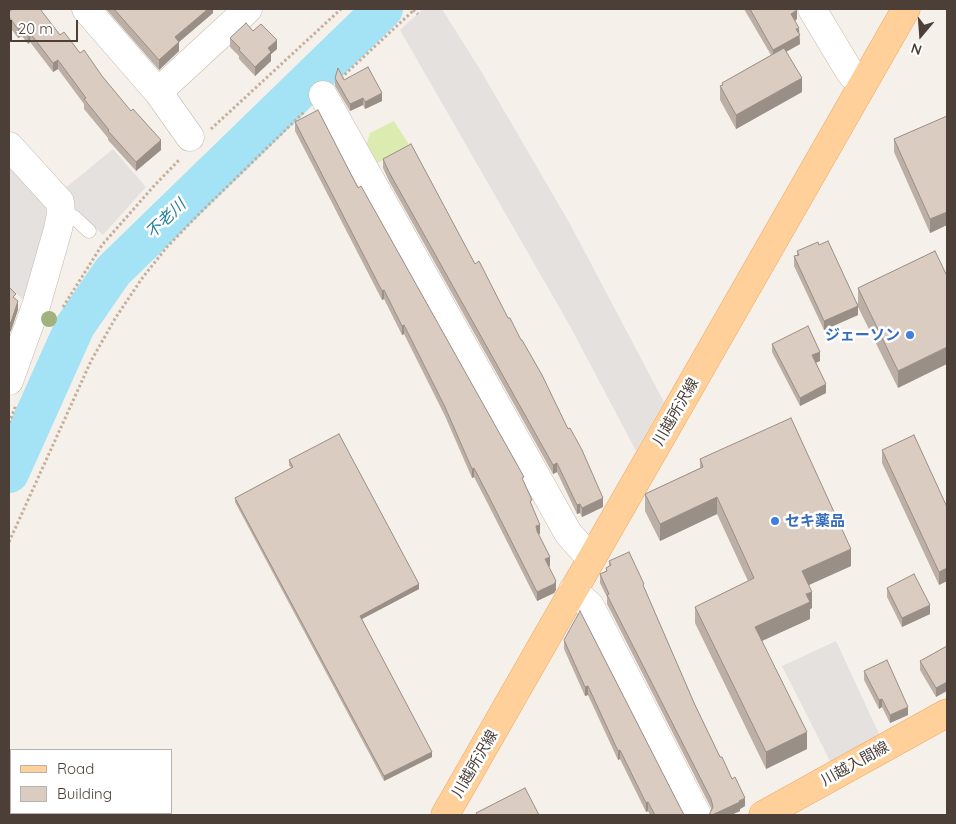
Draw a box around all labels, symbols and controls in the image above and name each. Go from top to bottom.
scale bar [12,10,80,42]
north arrow [896,10,946,60]
text: 20 m [18,19,53,38]
text: N [909,39,924,59]
water label: 不老川 [142,195,190,243]
place label: ジェーソン [825,326,900,344]
marker: ジェーソン [904,329,916,341]
street label: 川越所沢線 [649,375,703,449]
place label: セキ薬品 [785,512,845,530]
marker: セキ薬品 [769,515,781,527]
street label: 川越所沢線 [448,727,502,801]
street label: 川越入間線 [818,738,892,790]
legend [10,749,172,814]
text: Road [57,759,94,778]
text: Building [57,784,112,803]

